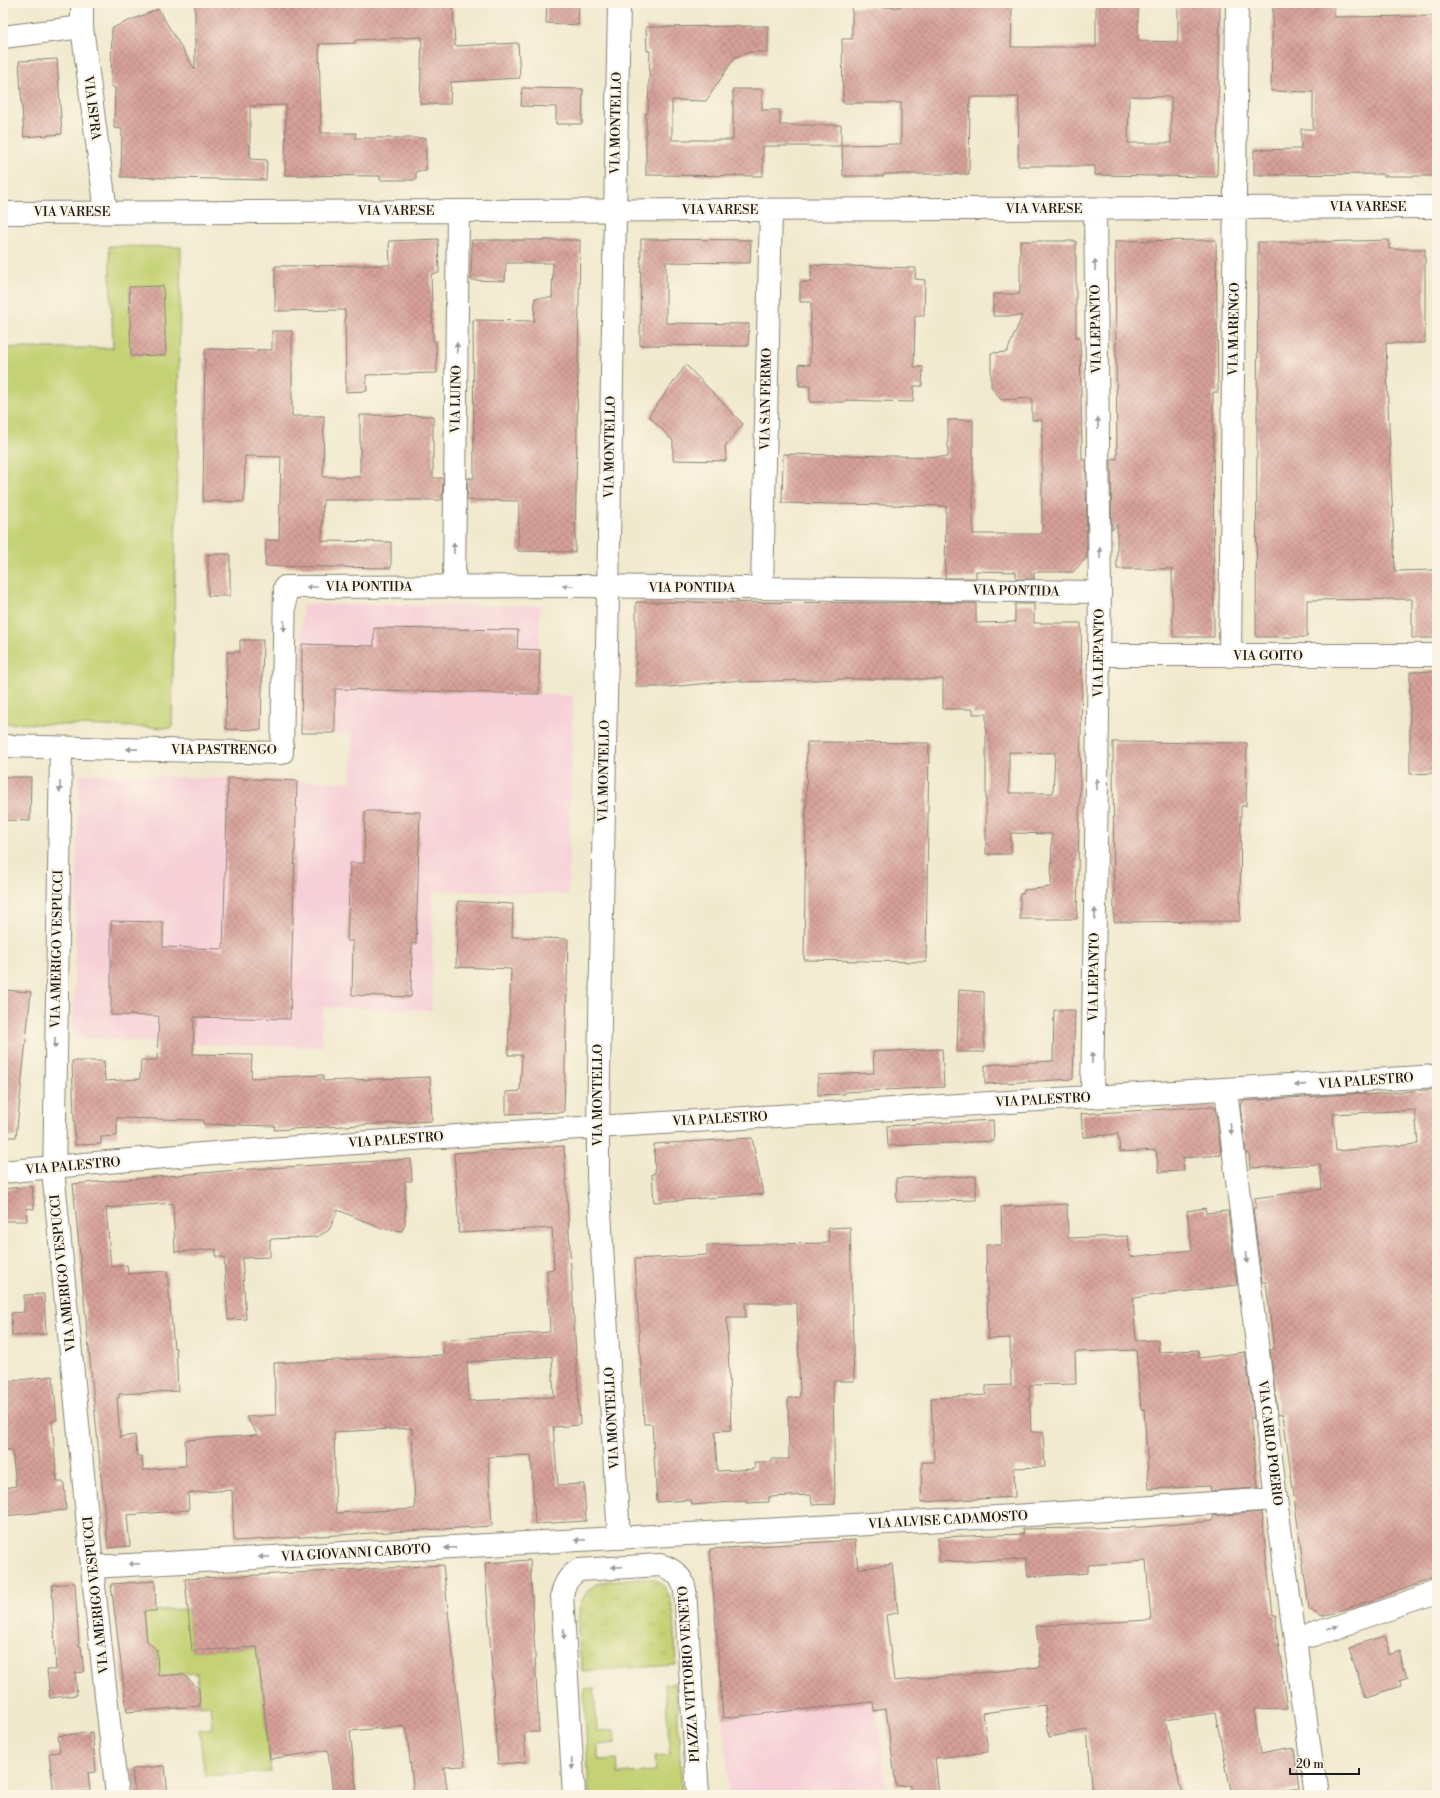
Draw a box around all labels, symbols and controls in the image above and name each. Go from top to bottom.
street label: VIA MONTELLO [607,72,625,175]
street label: VIA ISPRA [80,74,104,142]
street label: VIA VARESE [1328,199,1407,215]
street label: VIA VARESE [1004,201,1083,217]
street label: VIA VARESE [680,202,759,218]
street label: VIA VARESE [356,203,435,219]
street label: VIA VARESE [32,204,111,220]
one-way arrow [1092,258,1098,271]
street label: VIA MARENGO [1225,282,1243,377]
street label: VIA LEPANTO [1087,284,1105,375]
one-way arrow [454,341,460,354]
street label: VIA SAN FERMO [757,348,775,451]
street label: VIA LUINO [447,365,465,434]
street label: VIA MONTELLO [601,396,619,499]
one-way arrow [1095,416,1101,429]
one-way arrow [451,542,458,554]
one-way arrow [1097,546,1103,559]
street label: VIA PONTIDA [325,579,413,595]
street label: VIA PONTIDA [648,580,736,596]
street label: VIA PONTIDA [971,582,1061,600]
one-way arrow [561,583,574,589]
one-way arrow [305,584,318,590]
street label: VIA LEPANTO [1090,608,1108,699]
one-way arrow [281,620,287,633]
street label: VIA GOITO [1232,648,1303,664]
street label: VIA MONTELLO [595,720,613,823]
street label: VIA PASTRENGO [170,742,277,758]
one-way arrow [126,746,138,753]
one-way arrow [1094,777,1100,790]
one-way arrow [57,781,63,794]
street label: VIA AMERIGO VESPUCCI [48,870,66,1029]
one-way arrow [1092,907,1098,920]
street label: VIA LEPANTO [1085,932,1103,1023]
one-way arrow [52,1037,58,1050]
street label: VIA MONTELLO [590,1044,606,1147]
one-way arrow [1089,1051,1095,1064]
street label: VIA PALESTRO [1317,1070,1414,1092]
one-way arrow [1294,1081,1306,1088]
street label: VIA PALESTRO [994,1090,1091,1111]
street label: VIA PALESTRO [671,1109,768,1130]
one-way arrow [1227,1123,1234,1135]
street label: VIA PALESTRO [347,1129,444,1151]
street label: VIA PALESTRO [24,1154,121,1178]
street label: VIA AMERIGO VESPUCCI [47,1193,79,1354]
one-way arrow [1243,1252,1250,1264]
street label: VIA MONTELLO [601,1366,623,1471]
street label: VIA CARLO POERIO [1254,1378,1286,1507]
street label: VIA ALVISE CADAMOSTO [867,1508,1028,1532]
street label: VIA AMERIGO VESPUCCI [80,1515,112,1676]
one-way arrow [574,1537,586,1544]
street label: VIA GIOVANNI CABOTO [280,1541,431,1565]
one-way arrow [444,1544,456,1551]
one-way arrow [258,1554,270,1561]
one-way arrow [127,1561,140,1567]
one-way arrow [610,1564,623,1570]
street label: PIAZZA VITTORIO VENETO [675,1585,703,1763]
one-way arrow [1327,1625,1339,1631]
one-way arrow [561,1628,567,1641]
scale bar [1290,1750,1359,1776]
text: 20 m [1296,1757,1324,1772]
one-way arrow [569,1758,576,1770]

